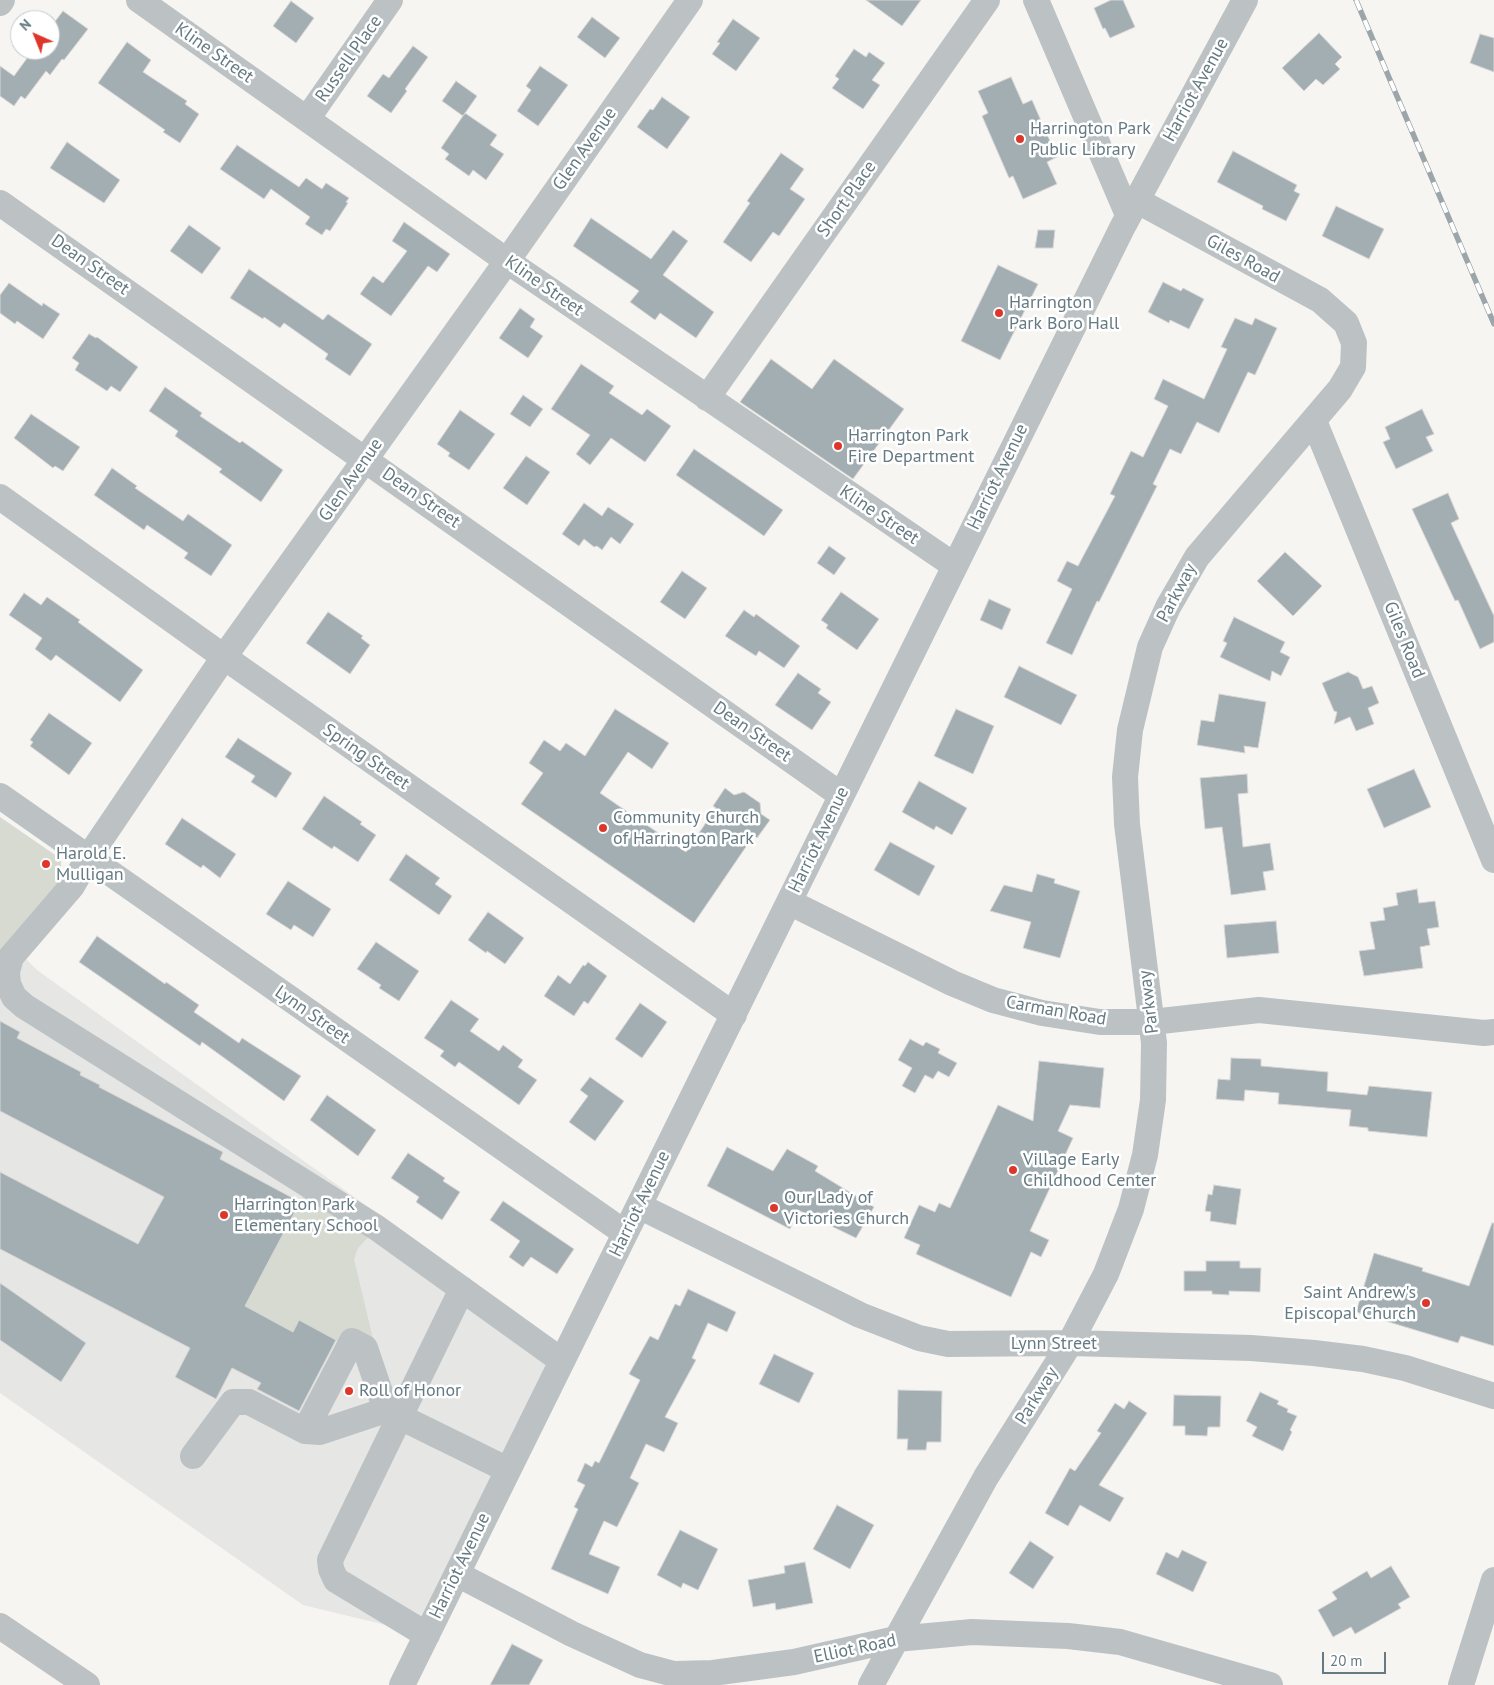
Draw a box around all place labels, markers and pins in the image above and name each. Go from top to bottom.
place label: Harrington Park Public Library [1030,118,1151,160]
marker: Harrington Park Public Library [1014,133,1026,145]
place label: Harrington Park Boro Hall [1009,292,1119,334]
marker: Harrington Park Boro Hall [993,307,1005,319]
place label: Harrington Park Fire Department [848,425,974,468]
marker: Harrington Park Fire Department [832,440,844,452]
place label: Community Church of Harrington Park [613,807,759,850]
marker: Community Church of Harrington Park [597,822,609,834]
place label: Harold E. Mulligan [56,843,126,886]
marker: Harold E. Mulligan [40,858,52,870]
place label: Village Early Childhood Center [1023,1149,1156,1192]
marker: Village Early Childhood Center [1007,1164,1019,1176]
place label: Our Lady of Victories Church [784,1187,909,1230]
place label: Harrington Park Elementary School [234,1194,378,1236]
marker: Our Lady of Victories Church [768,1202,780,1214]
marker: Harrington Park Elementary School [218,1209,230,1221]
place label: Saint Andrew's Episcopal Church [1284,1282,1416,1325]
marker: Saint Andrew's Episcopal Church [1420,1297,1432,1309]
place label: Roll of Honor [359,1380,461,1402]
marker: Roll of Honor [343,1385,355,1397]

